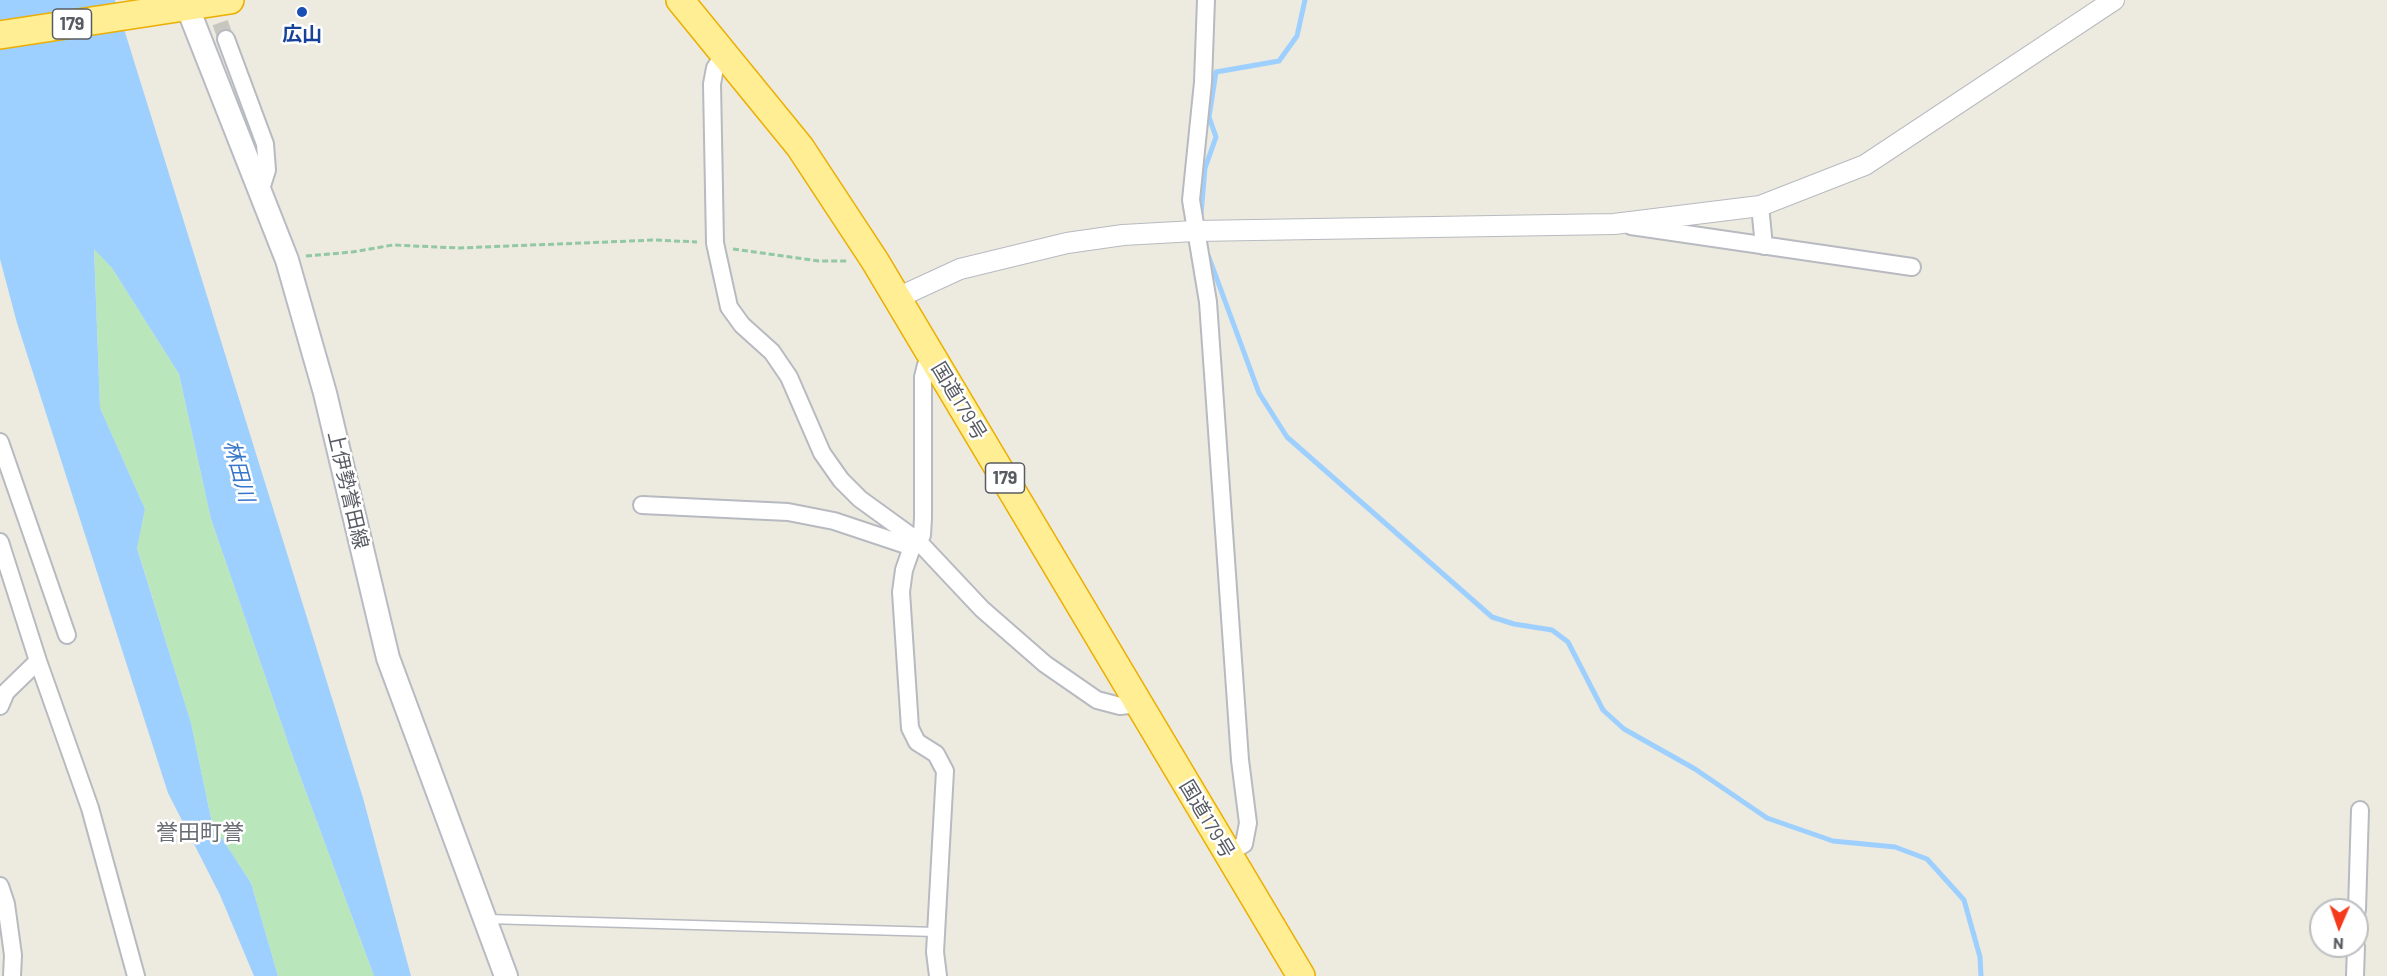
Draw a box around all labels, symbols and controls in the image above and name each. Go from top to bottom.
marker: 広山 [295,5,309,19]
road number: 179 [52,9,92,39]
place label: 広山 [282,22,322,46]
street label: 国道179号 [926,358,992,444]
street label: 上伊勢誉田線 [323,429,373,551]
water label: 林田川 [219,437,259,505]
road number: 179 [986,463,1024,493]
street label: 国道179号 [1174,776,1240,862]
district label: 誉田町誉 [156,820,244,846]
north arrow [2309,898,2369,958]
text: N [2333,935,2344,954]

